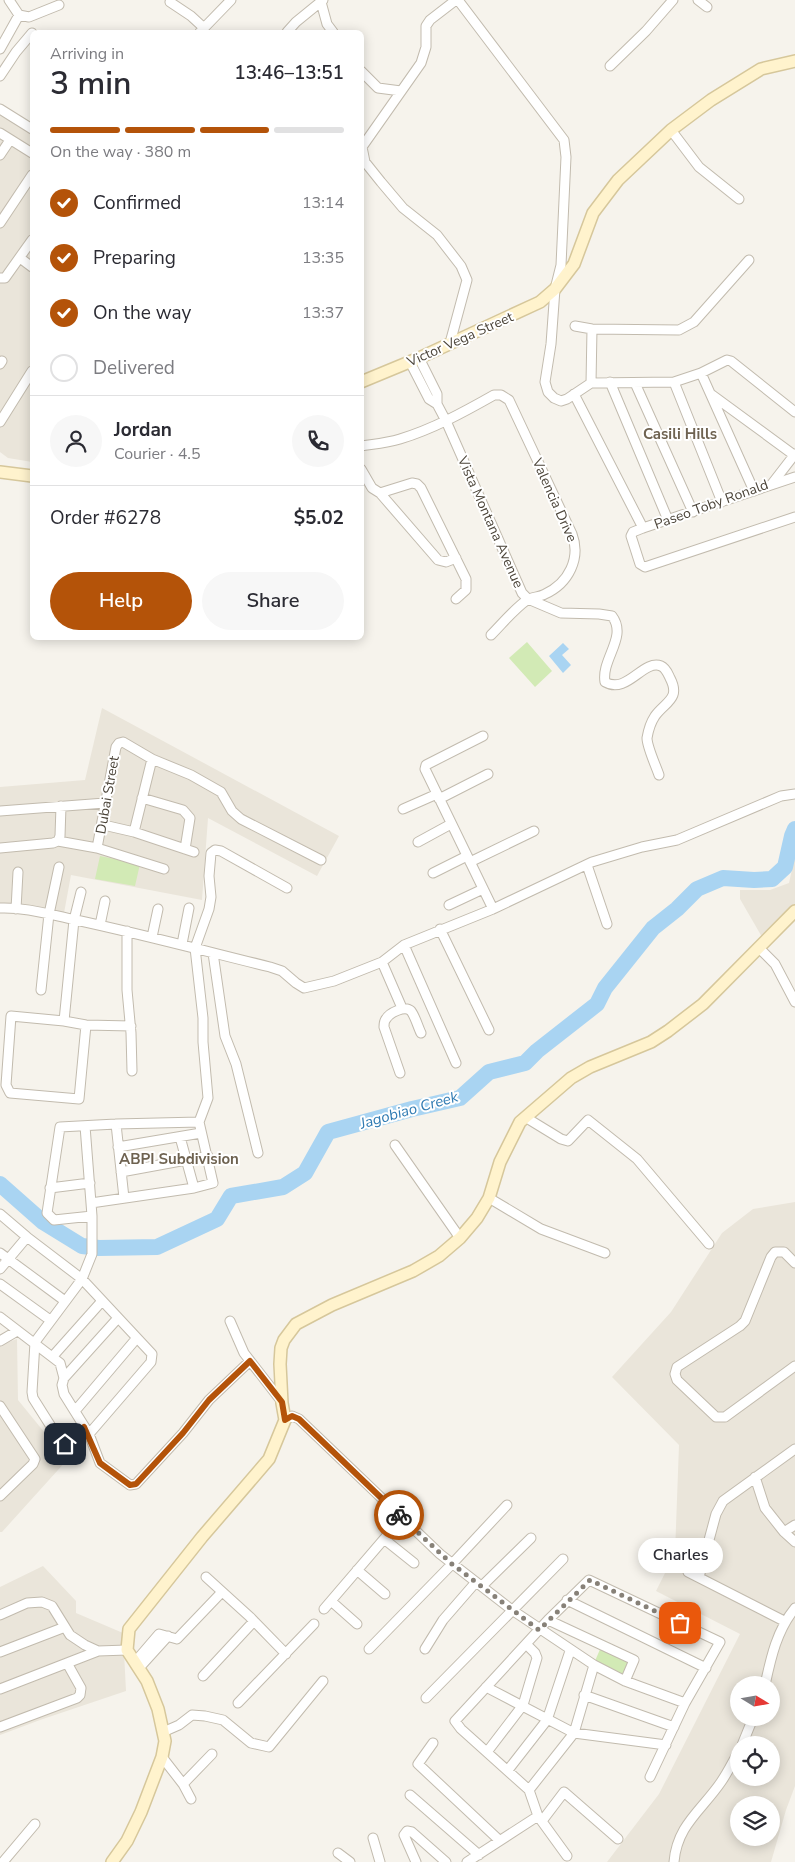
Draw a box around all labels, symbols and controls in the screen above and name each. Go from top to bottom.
text: Arriving in [50,43,124,65]
text: 13:46–13:51 [234,60,344,86]
text: 3 min [50,62,132,105]
text: On the way · 380 m [50,141,191,163]
icon: check [50,189,78,217]
text: Confirmed [93,190,181,216]
text: 13:14 [302,192,344,214]
icon: check [50,244,78,272]
text: Preparing [93,245,176,271]
text: 13:35 [302,247,344,269]
icon: check [50,299,78,327]
text: On the way [93,300,191,326]
text: 13:37 [302,302,344,324]
street label: Victor Vega Street [403,307,516,372]
text: Delivered [93,355,175,381]
button: person [50,415,102,467]
button: phone [292,415,344,467]
text: Jordan [114,417,172,443]
district label: Casili Hills [643,424,717,444]
text: Courier · 4.5 [114,443,200,465]
street label: Vista Montana Avenue [453,453,528,591]
street label: Valencia Drive [527,454,581,545]
street label: Paseo Toby Ronald [651,475,771,534]
text: Order #6278 [50,505,161,531]
text: $5.02 [294,505,344,531]
button: Help [50,572,192,630]
button: Share [202,572,344,630]
street label: Dubai Street [91,755,124,836]
water label: Jagobiao Creek [357,1086,461,1134]
district label: ABPI Subdivision [119,1149,239,1169]
pin [44,1423,86,1465]
icon: home [51,1430,79,1458]
courier [374,1490,424,1540]
icon: bike [385,1501,413,1529]
callout: Charles [638,1538,722,1573]
text: Charles [653,1544,708,1566]
pin [659,1602,701,1644]
icon: bag [666,1609,694,1637]
north arrow [730,1676,780,1726]
map controls [730,1676,780,1846]
button: locate [730,1736,780,1786]
button: layers [730,1796,780,1846]

